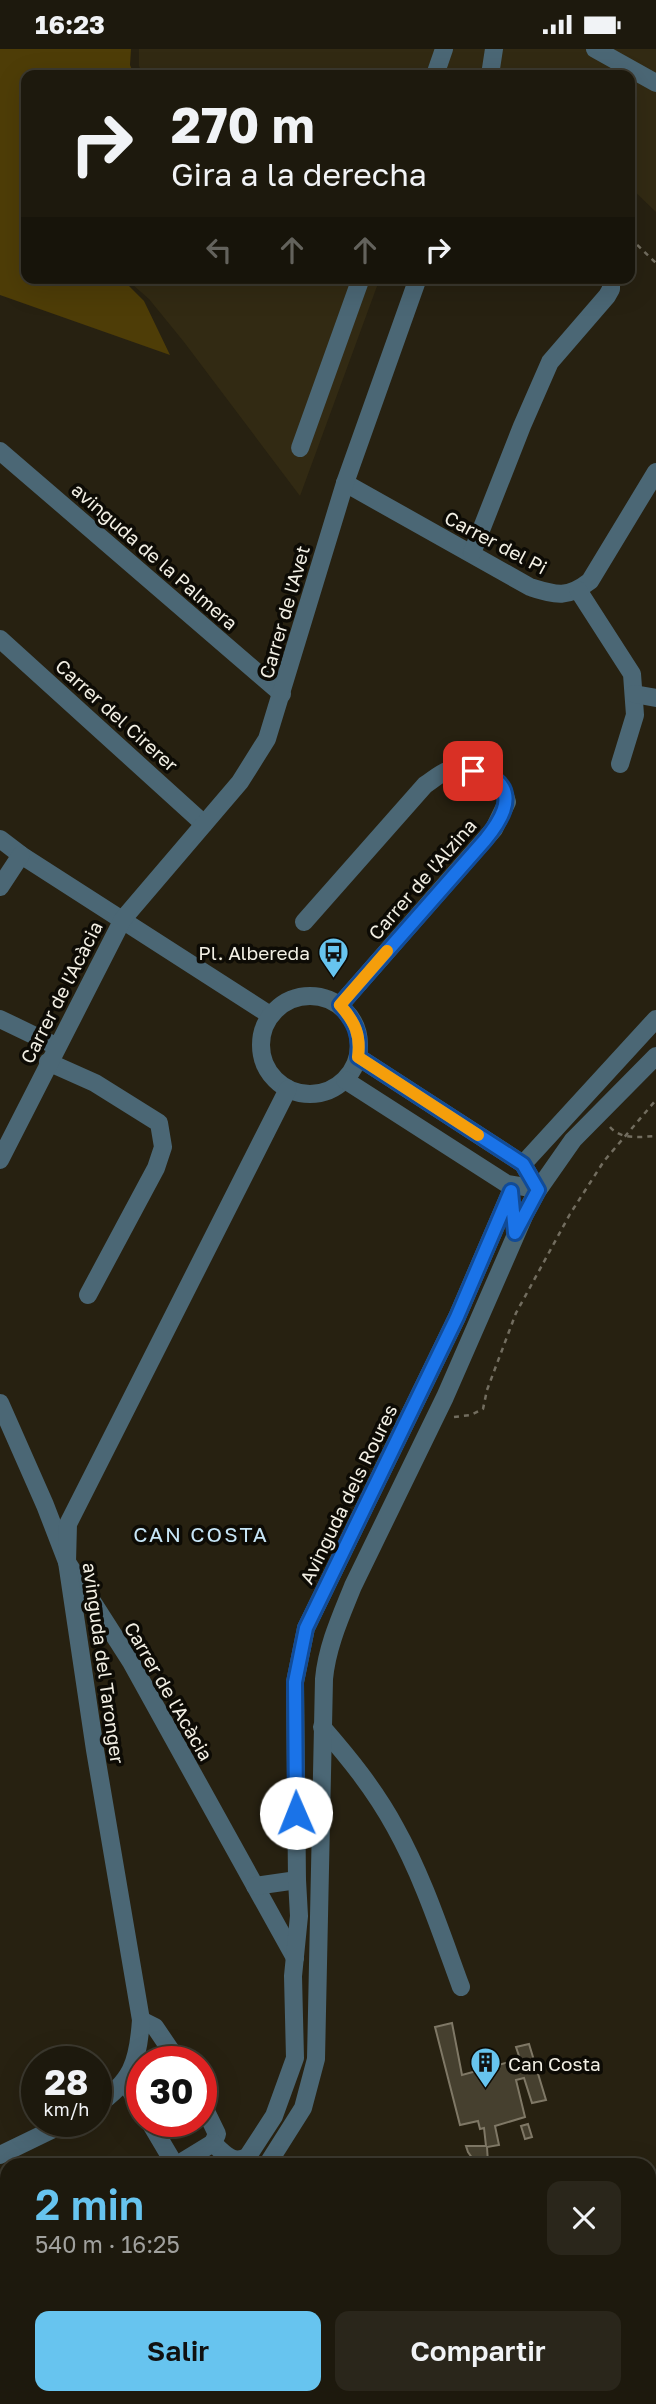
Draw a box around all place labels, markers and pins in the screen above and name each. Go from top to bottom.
pin [443,741,503,801]
bus stop icon: Pl. Albereda [316,935,350,979]
place label: Pl. Albereda [198,941,310,964]
building icon: Can Costa [468,2046,502,2090]
place label: Can Costa [508,2052,601,2075]

